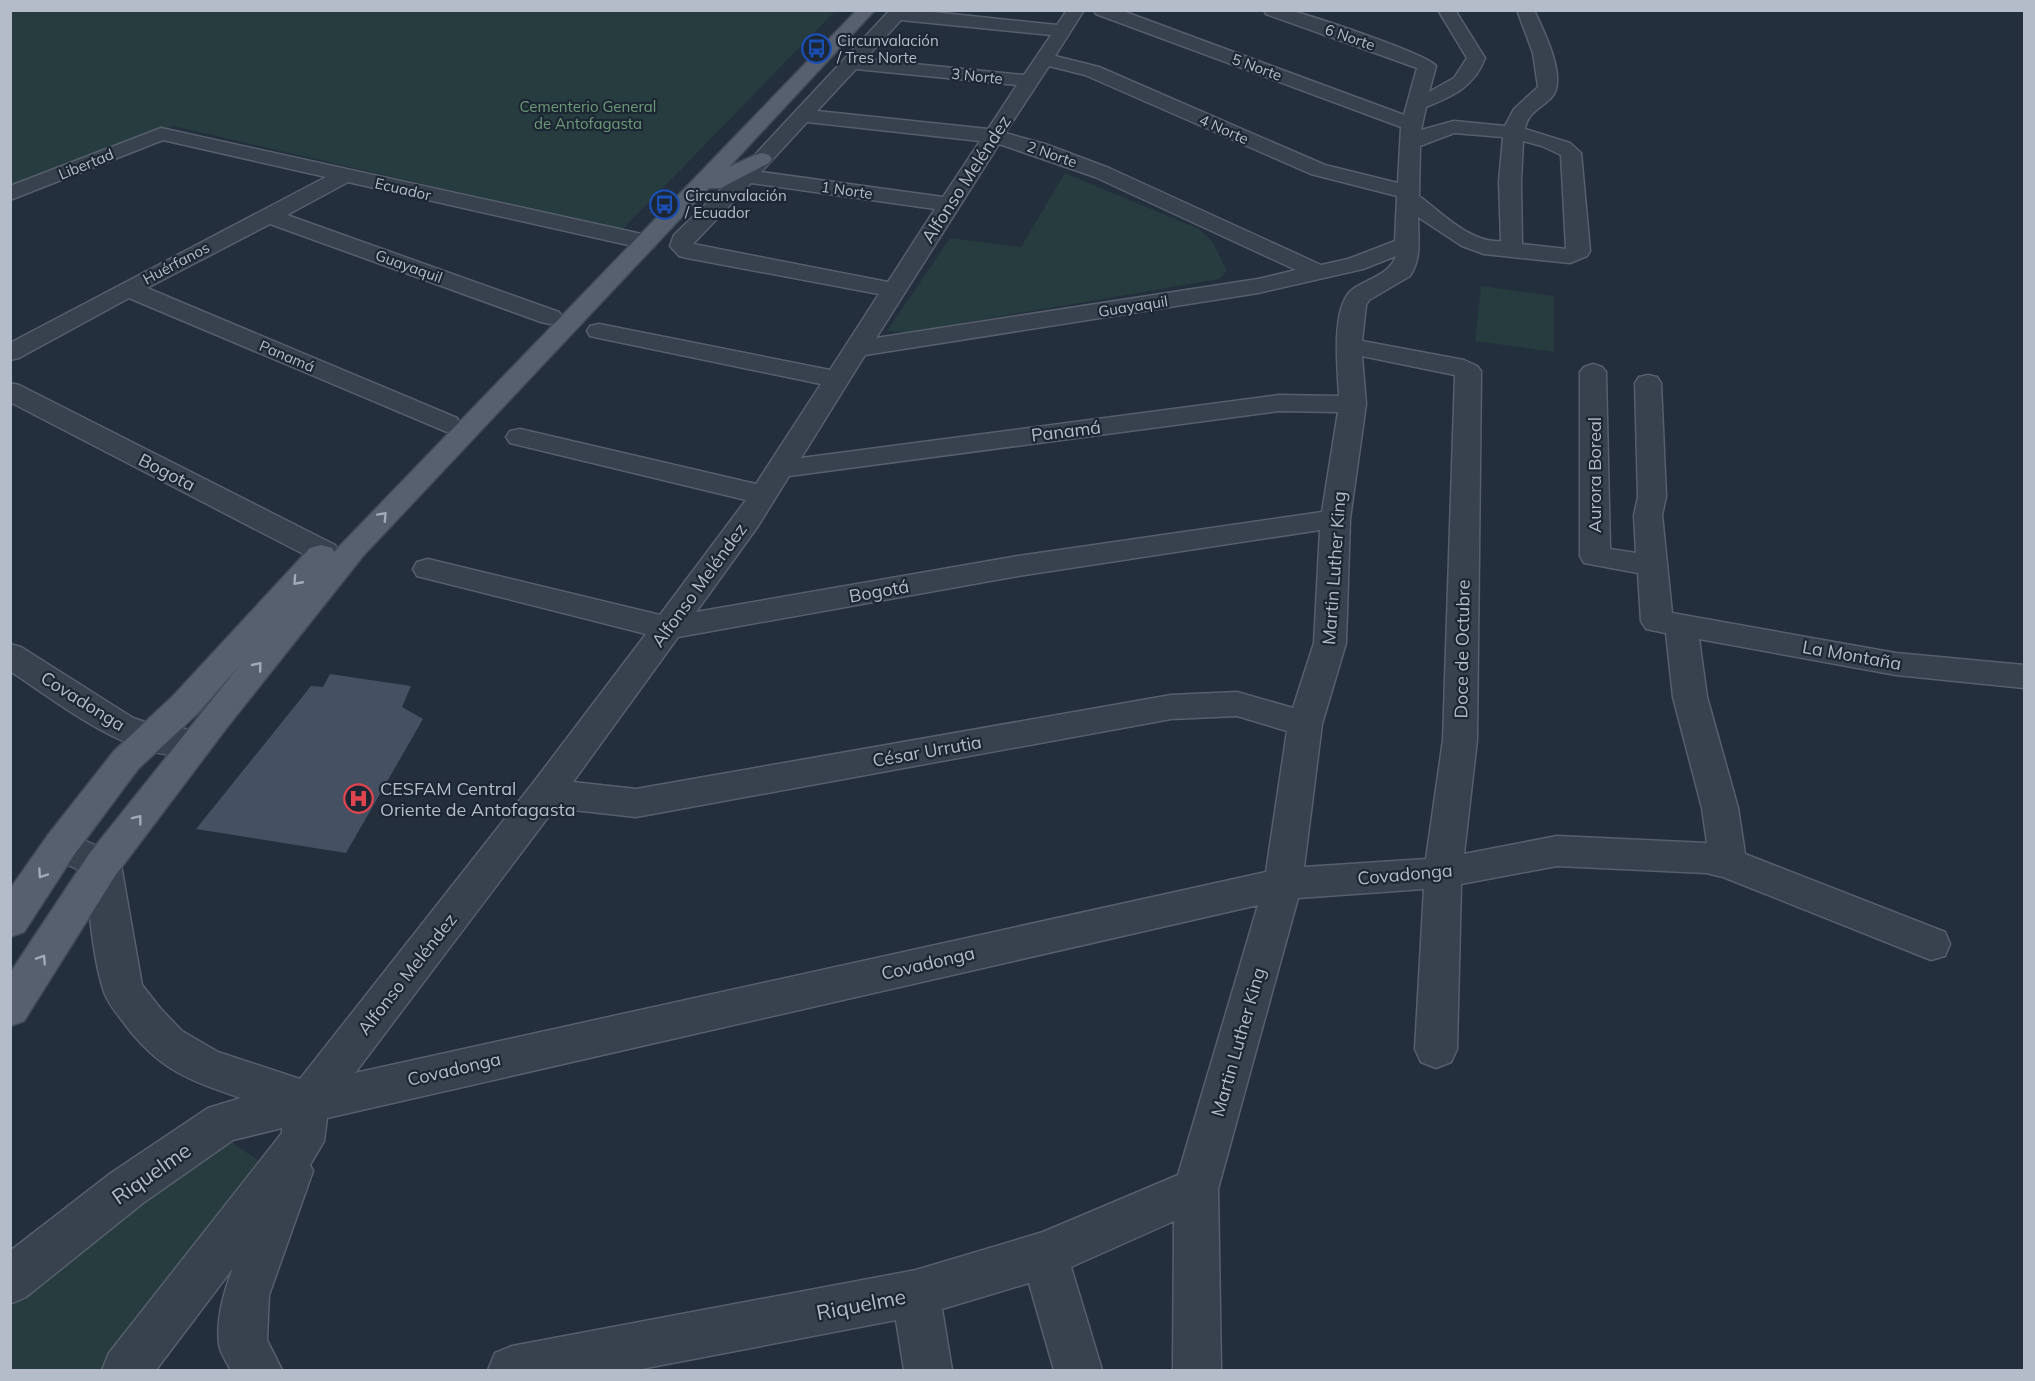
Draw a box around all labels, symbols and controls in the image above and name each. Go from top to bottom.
street label: 6 Norte [1322,20,1378,54]
place label: Circunvalación / Tres Norte [836,31,939,67]
bus stop icon: Circunvalación / Tres Norte [800,33,832,65]
street label: 5 Norte [1229,49,1285,85]
street label: 3 Norte [950,64,1004,88]
park label: Cementerio General de Antofagasta [520,97,656,133]
street label: 4 Norte [1196,110,1252,148]
street label: Alfonso Meléndez [916,111,1016,247]
street label: 2 Norte [1024,137,1080,171]
street label: Libertad [56,144,116,184]
street label: Ecuador [373,173,433,205]
street label: 1 Norte [820,177,874,203]
place label: Circunvalación / Ecuador [684,186,787,222]
bus stop icon: Circunvalación / Ecuador [648,188,680,220]
street label: Huérfanos [139,237,213,289]
street label: Guayaquil [373,245,445,287]
street label: Guayaquil [1097,291,1169,321]
street label: Panamá [256,336,318,376]
street label: Panamá [1030,415,1102,447]
street label: Aurora Boreal [1583,417,1606,533]
street label: Bogota [135,448,199,496]
street label: Martin Luther King [1317,490,1351,646]
one-way arrow [376,513,387,523]
street label: Alfonso Meléndez [646,518,752,652]
street label: Bogotá [847,574,911,608]
one-way arrow [293,575,304,585]
street label: Doce de Octubre [1449,579,1475,719]
street label: La Montaña [1801,635,1903,675]
one-way arrow [250,661,261,672]
street label: Covadonga [36,666,130,736]
street label: César Urrutia [871,730,983,772]
place label: CESFAM Central Oriente de Antofagasta [380,777,576,821]
hospital icon: CESFAM Central Oriente de Antofagasta [343,782,375,814]
one-way arrow [131,815,142,826]
street label: Covadonga [1357,858,1453,890]
one-way arrow [38,868,49,879]
street label: Alfonso Meléndez [352,909,462,1039]
street label: Covadonga [879,941,977,985]
one-way arrow [35,955,46,966]
street label: Martin Luther King [1206,965,1270,1119]
street label: Covadonga [405,1047,503,1091]
street label: Riquelme [106,1136,196,1210]
street label: Riquelme [814,1283,908,1325]

